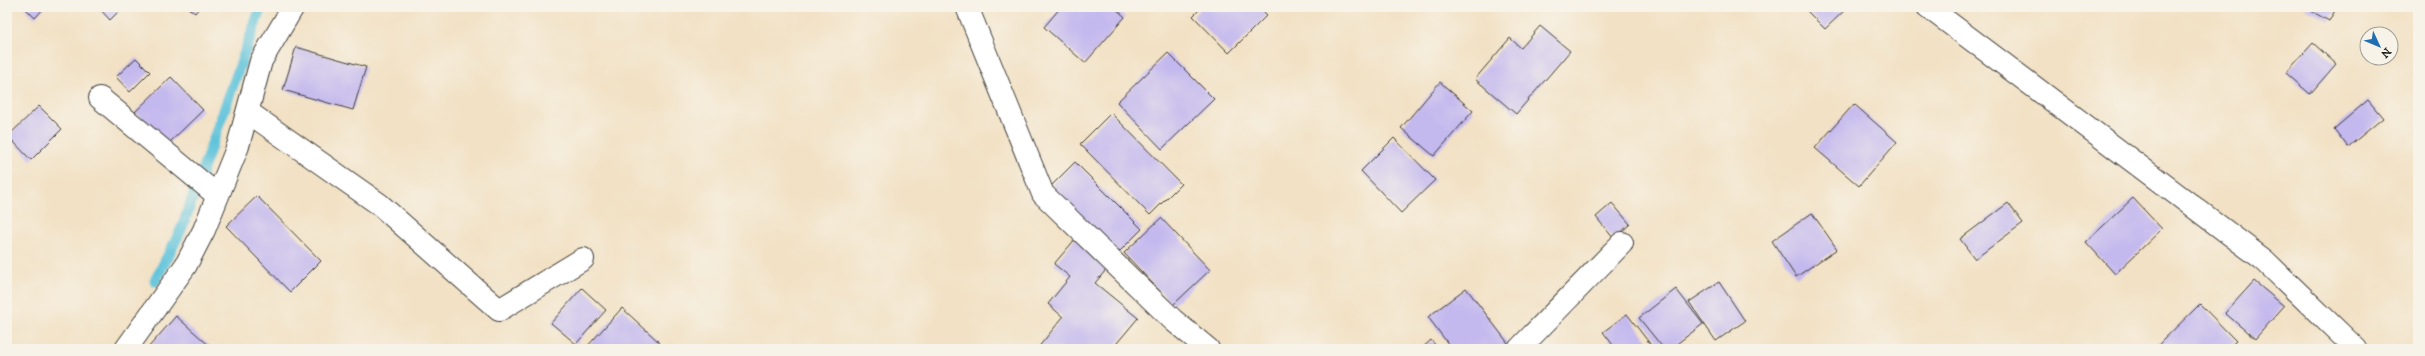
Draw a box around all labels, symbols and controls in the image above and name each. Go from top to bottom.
north arrow [2359,26,2399,66]
text: N [2377,44,2394,60]

